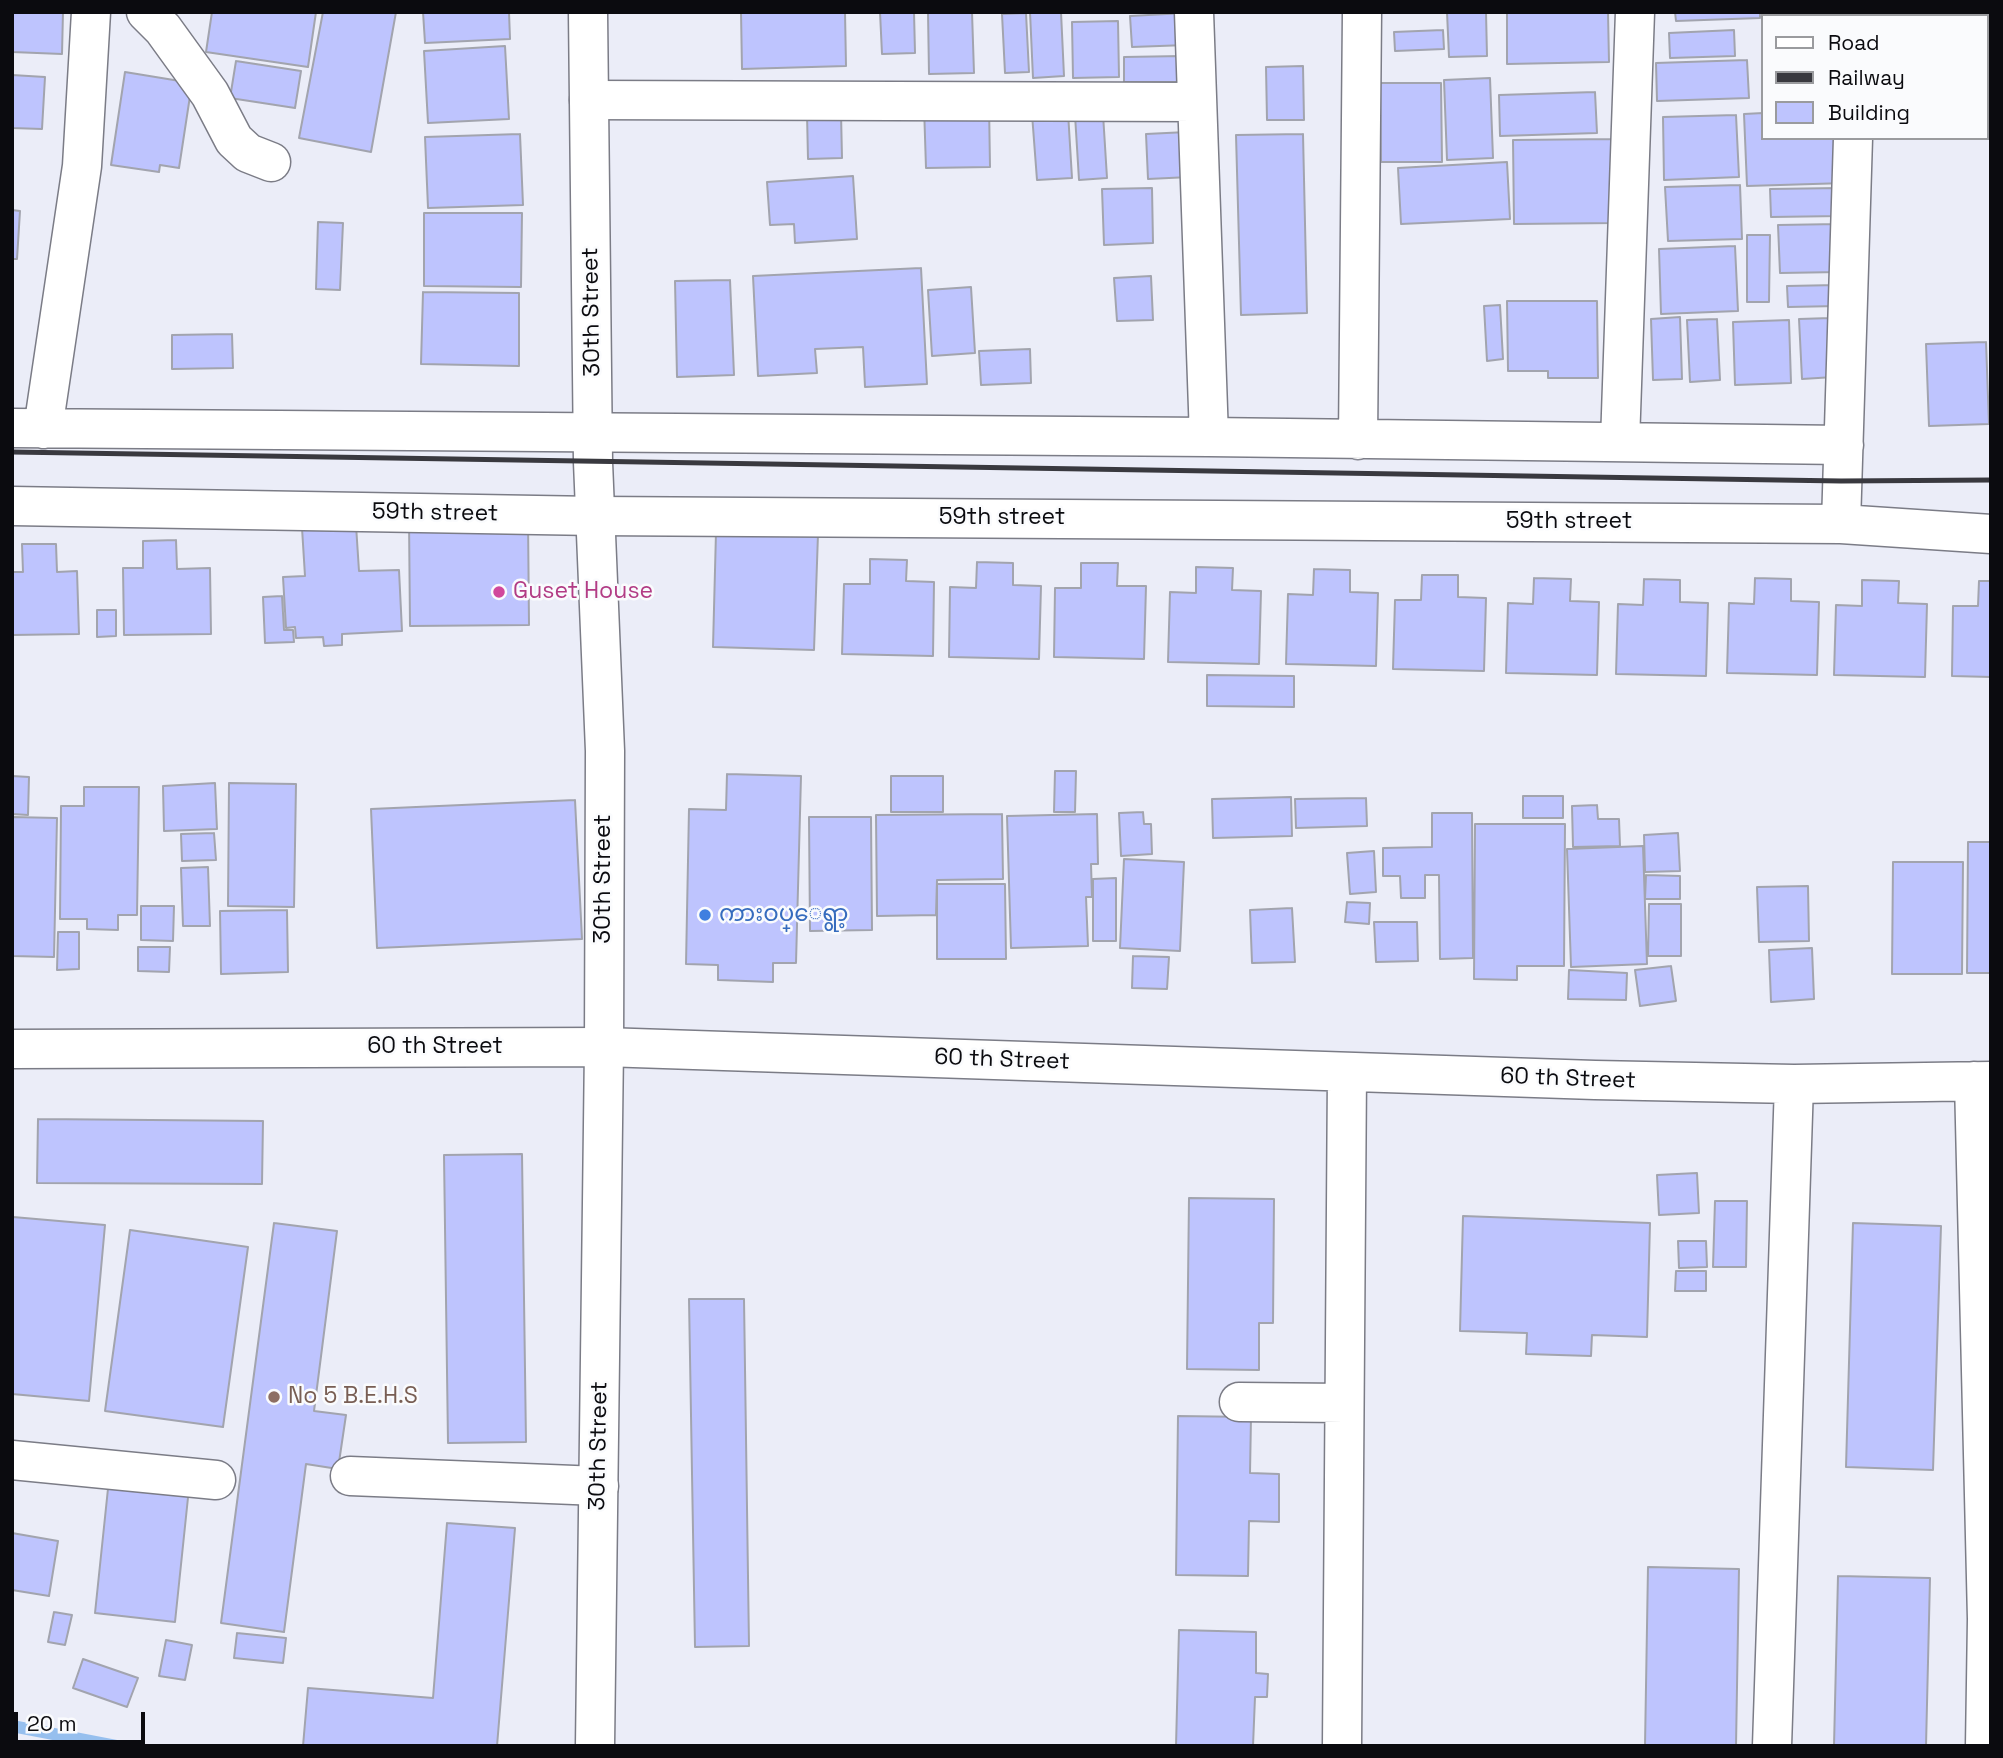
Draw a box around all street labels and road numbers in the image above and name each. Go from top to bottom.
street label: 30th Street [577,247,607,377]
street label: 59th street [372,498,498,528]
street label: 59th street [939,504,1065,532]
street label: 59th street [1506,508,1632,536]
street label: 30th Street [590,814,618,944]
street label: 60 th Street [367,1033,503,1061]
street label: 60 th Street [934,1044,1070,1076]
street label: 60 th Street [1500,1063,1636,1095]
street label: 30th Street [584,1381,614,1511]

